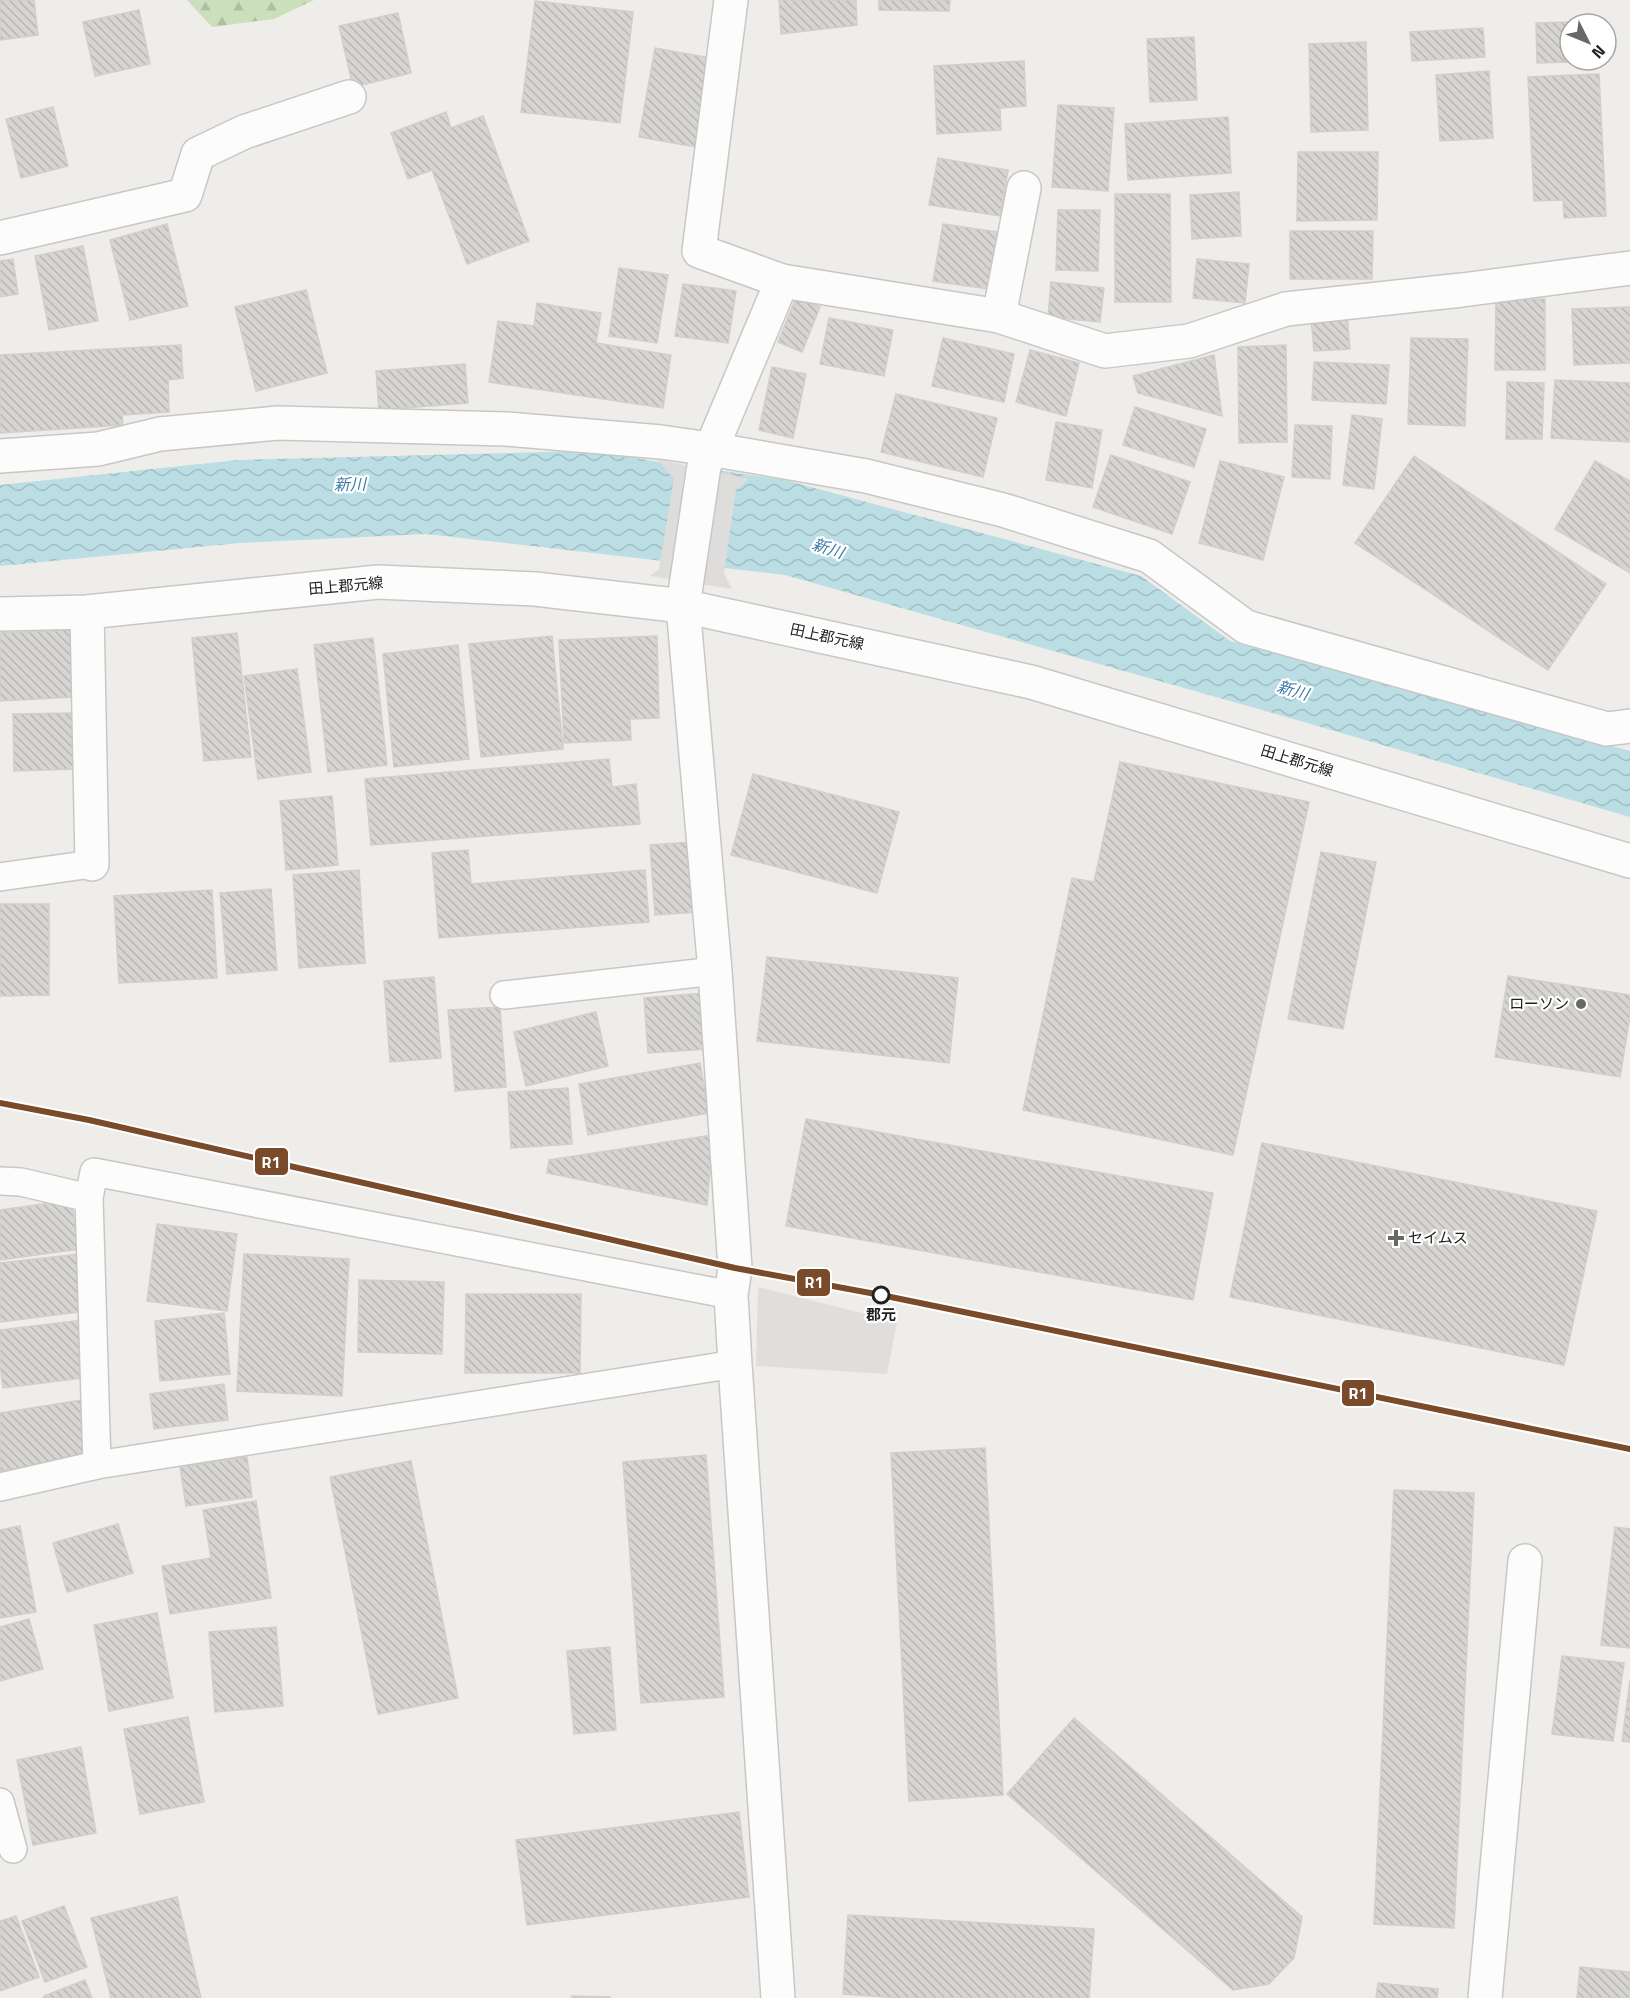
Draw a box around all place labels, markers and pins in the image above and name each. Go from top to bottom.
place label: ローソン [1509,992,1569,1015]
marker: ローソン [1574,997,1588,1011]
place label: セイムス [1408,1226,1468,1249]
marker: セイムス [1389,1231,1403,1245]
marker: 郡元 [872,1286,890,1304]
place label: 郡元 [866,1303,896,1326]

